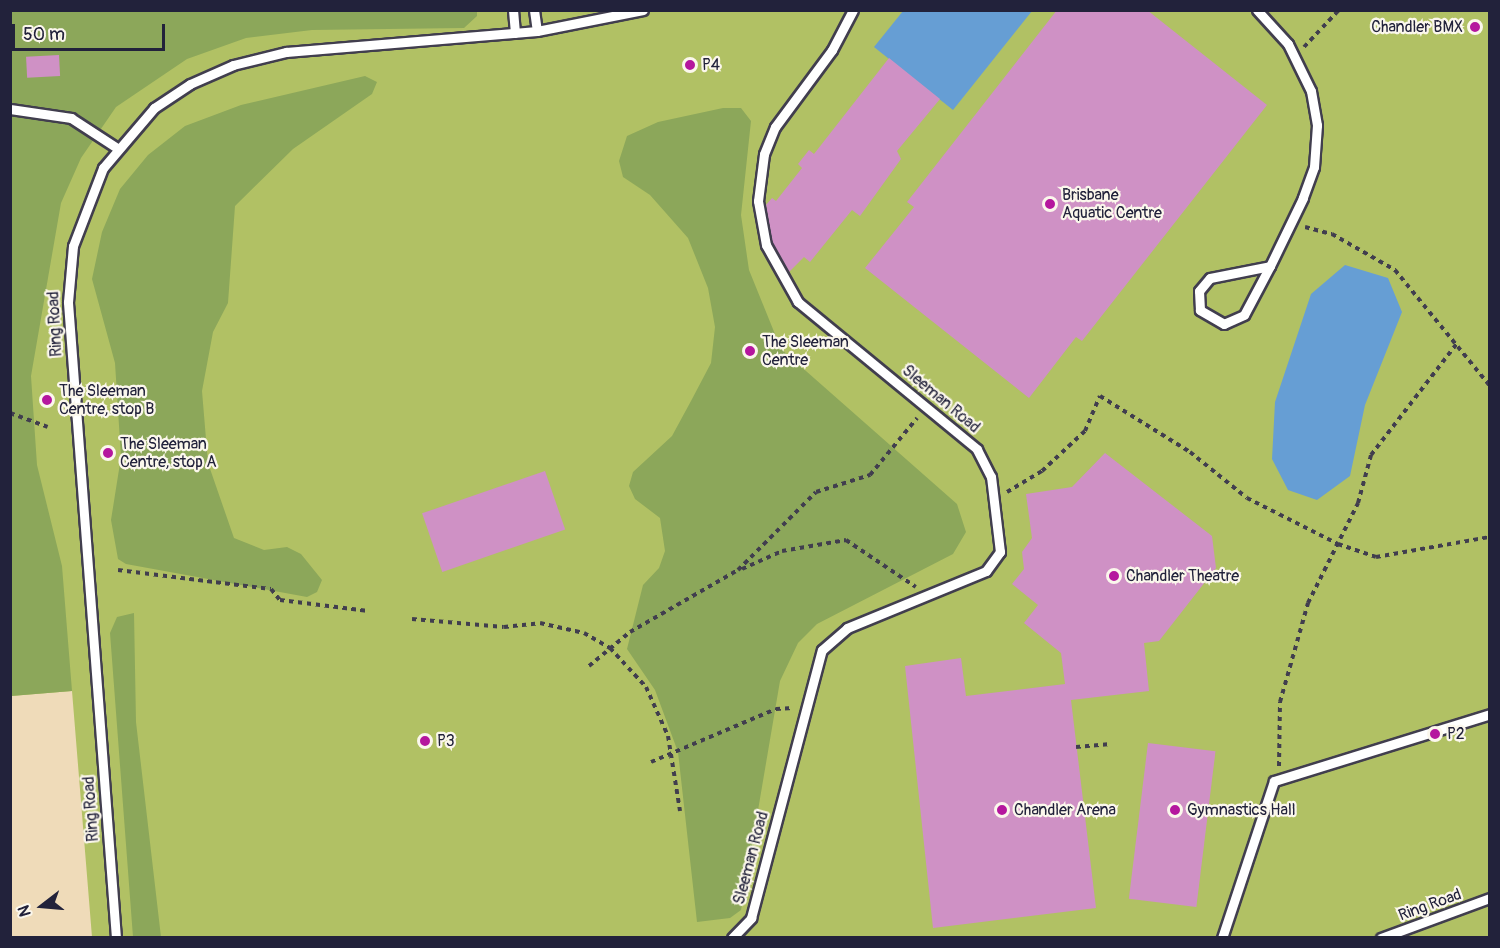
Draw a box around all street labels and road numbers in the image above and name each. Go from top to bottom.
street label: Ring Road [44,291,66,357]
street label: Sleeman Road [898,361,984,437]
street label: Ring Road [79,776,103,842]
street label: Sleeman Road [729,809,773,907]
street label: Ring Road [1396,885,1464,925]

